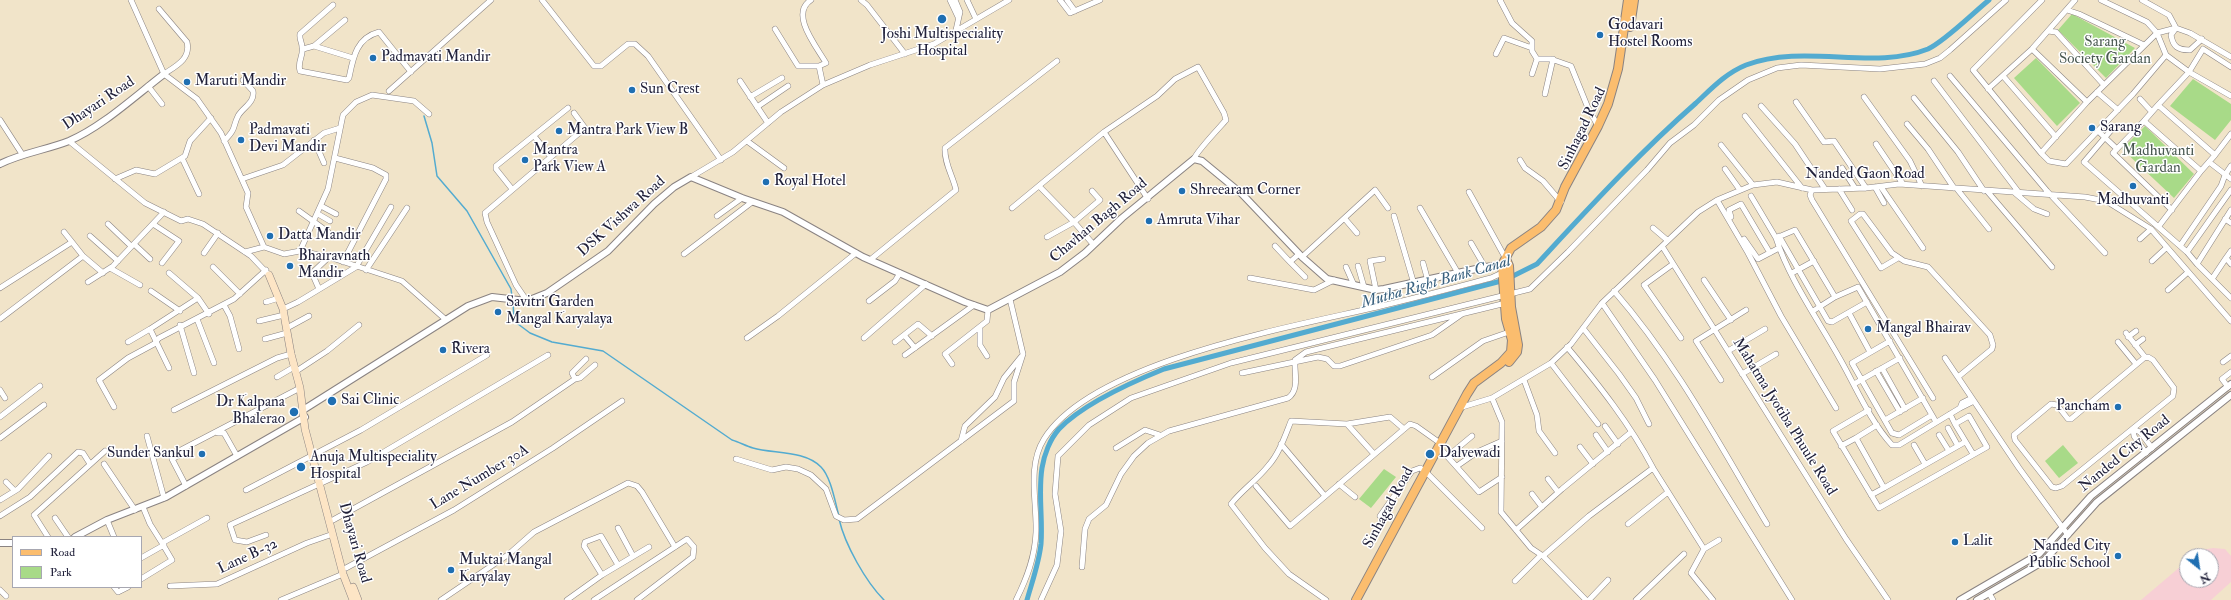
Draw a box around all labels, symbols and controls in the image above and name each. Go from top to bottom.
marker: Joshi Multispeciality Hospital [936,13,948,25]
place label: Godavari Hostel Rooms [1608,17,1692,52]
place label: Joshi Multispeciality Hospital [881,26,1003,61]
marker: Godavari Hostel Rooms [1595,30,1605,40]
park label: Sarang Society Gardan [2059,34,2151,69]
place label: Padmavati Mandir [381,49,490,67]
marker: Padmavati Mandir [368,53,378,63]
street label: Dhayari Road [60,73,138,135]
place label: Maruti Mandir [195,73,286,91]
marker: Maruti Mandir [182,77,192,87]
place label: Sun Crest [640,81,700,99]
marker: Sun Crest [627,85,637,95]
street label: Sinhagad Road [1555,85,1611,173]
place label: Sarang [2100,119,2141,137]
place label: Padmavati Devi Mandir [249,122,326,157]
place label: Mantra Park View B [567,122,688,140]
marker: Sarang [2087,123,2097,133]
marker: Mantra Park View B [554,126,564,136]
marker: Padmavati Devi Mandir [236,135,246,145]
place label: Mantra Park View A [533,142,606,177]
park label: Madhuvanti Gardan [2122,143,2194,178]
marker: Mantra Park View A [520,155,530,165]
street label: Nanded Gaon Road [1805,166,1925,184]
street label: DSK Vishwa Road [575,173,669,261]
place label: Royal Hotel [774,173,846,191]
street label: Chavhan Bagh Road [1047,175,1151,267]
marker: Royal Hotel [761,177,771,187]
marker: Madhuvanti [2128,181,2138,191]
place label: Shreearam Corner [1190,182,1300,200]
marker: Shreearam Corner [1177,186,1187,196]
place label: Madhuvanti [2097,192,2169,210]
place label: Amruta Vihar [1157,212,1240,230]
marker: Amruta Vihar [1144,216,1154,226]
place label: Datta Mandir [278,227,361,245]
marker: Datta Mandir [265,231,275,241]
place label: Bhairavnath Mandir [298,248,370,283]
water label: Mutha Right Bank Canal [1359,252,1513,314]
marker: Bhairavnath Mandir [285,261,295,271]
place label: Savitri Garden Mangal Karyalaya [506,294,612,329]
marker: Savitri Garden Mangal Karyalaya [493,307,503,317]
place label: Mangal Bhairav [1876,320,1971,338]
marker: Mangal Bhairav [1863,324,1873,334]
street label: Mahatma Jyotiba Phuule Road [1728,335,1840,499]
place label: Rivera [451,341,490,359]
marker: Rivera [438,345,448,355]
place label: Sai Clinic [341,392,399,410]
place label: Dr Kalpana Bhalerao [216,394,285,429]
marker: Sai Clinic [326,395,338,407]
place label: Pancham [2056,398,2110,416]
marker: Pancham [2113,402,2123,412]
marker: Dr Kalpana Bhalerao [288,406,300,418]
street label: Nanded City Road [2076,412,2174,496]
street label: Lane Number 30A [427,441,533,515]
place label: Sunder Sankul [107,445,194,463]
place label: Dalvewadi [1439,445,1501,463]
marker: Dalvewadi [1424,448,1436,460]
marker: Sunder Sankul [197,449,207,459]
place label: Anuja Multispeciality Hospital [310,449,437,484]
marker: Anuja Multispeciality Hospital [295,461,307,473]
street label: Sinhagad Road [1360,464,1418,552]
street label: Dhayari Road [334,501,374,585]
place label: Lalit [1963,533,1993,551]
street label: Lane B-32 [215,535,281,579]
legend [12,536,142,588]
marker: Lalit [1950,537,1960,547]
place label: Nanded City Public School [2029,538,2110,573]
text: Road [50,545,75,560]
north arrow [2179,548,2219,588]
marker: Nanded City Public School [2113,551,2123,561]
place label: Muktai Mangal Karyalay [459,552,552,587]
text: Park [50,565,72,580]
marker: Muktai Mangal Karyalay [446,565,456,575]
text: N [2197,570,2212,586]

